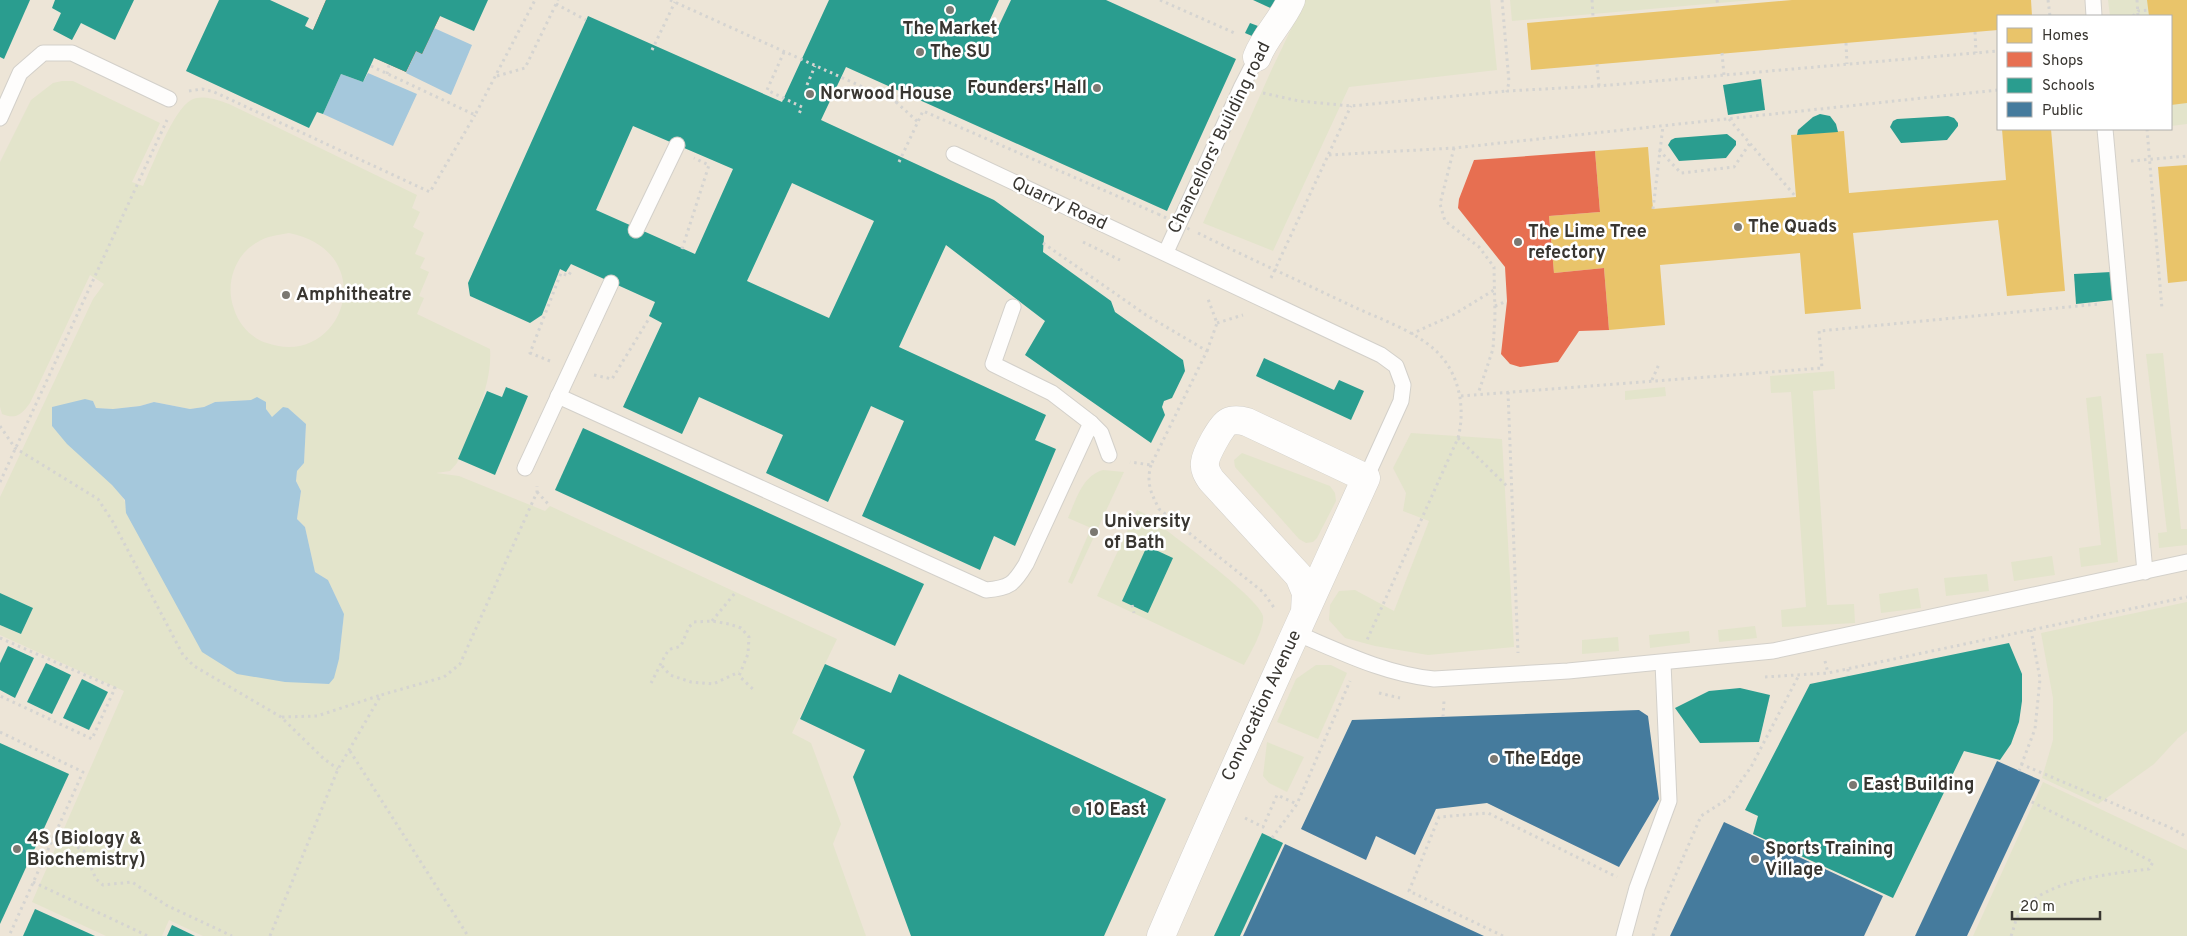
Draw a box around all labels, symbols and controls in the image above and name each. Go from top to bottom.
marker: The Market [944,4,956,16]
legend [1997,15,2172,130]
place label: The Market [903,18,997,41]
text: Homes [2042,27,2089,46]
street label: Chancellors' Building road [1163,38,1277,238]
place label: The SU [930,41,990,64]
marker: The SU [914,46,926,58]
text: Shops [2042,52,2083,71]
place label: Founders' Hall [967,77,1087,100]
text: Schools [2042,77,2095,96]
marker: Founders' Hall [1091,82,1103,94]
place label: Norwood House [820,83,952,106]
marker: Norwood House [804,88,816,100]
text: Public [2042,102,2083,121]
street label: Quarry Road [1008,172,1110,236]
place label: The Quads [1748,216,1837,239]
place label: The Lime Tree refectory [1528,221,1647,265]
marker: The Quads [1732,221,1744,233]
marker: The Lime Tree refectory [1512,236,1524,248]
place label: Amphitheatre [296,284,411,307]
marker: Amphitheatre [280,289,292,301]
place label: University of Bath [1104,511,1191,555]
marker: University of Bath [1088,526,1100,538]
street label: Convocation Avenue [1217,627,1307,785]
place label: The Edge [1504,748,1581,771]
marker: The Edge [1488,753,1500,765]
place label: East Building [1863,774,1974,797]
marker: East Building [1847,779,1859,791]
place label: 10 East [1086,799,1146,822]
marker: 10 East [1070,804,1082,816]
place label: 4S (Biology & Biochemistry) [27,828,146,872]
place label: Sports Training Village [1765,838,1893,882]
marker: 4S (Biology & Biochemistry) [11,843,23,855]
marker: Sports Training Village [1749,853,1761,865]
scale bar [2012,888,2100,920]
text: 20 m [2020,898,2055,917]

